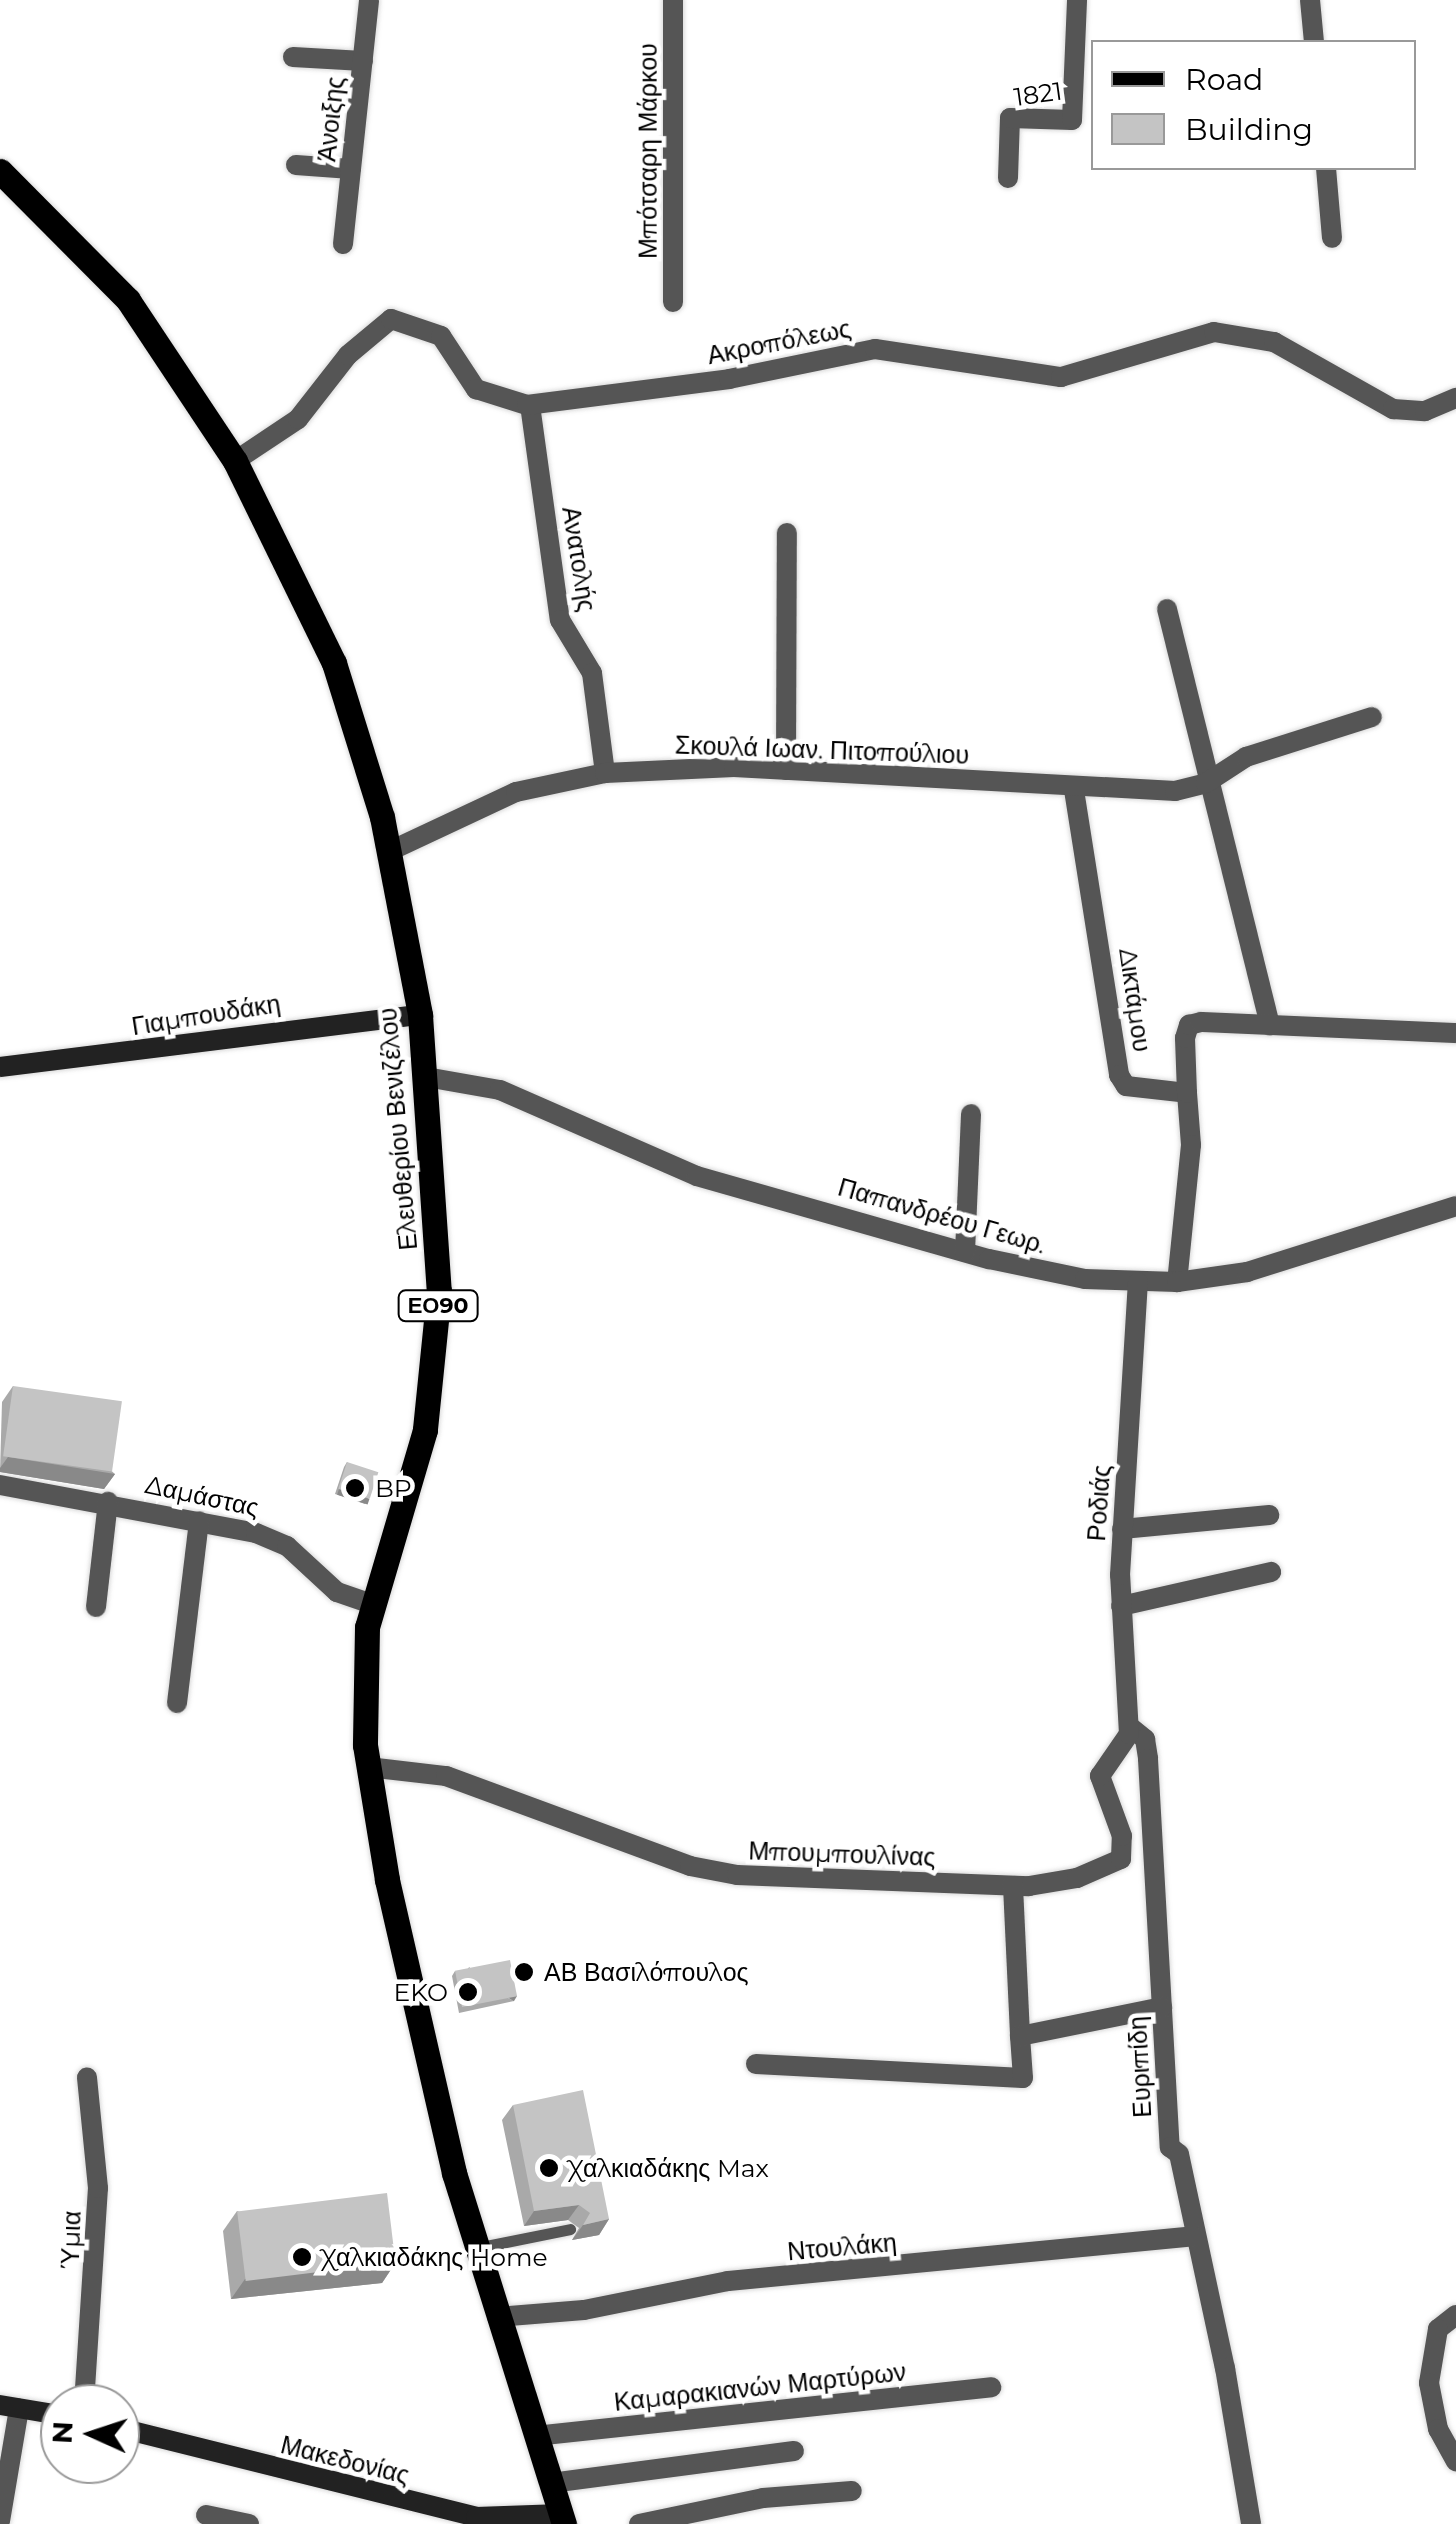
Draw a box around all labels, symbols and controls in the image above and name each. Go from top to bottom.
legend [1091,40,1416,170]
street label: Μπότσαρη Μάρκου [633,43,663,259]
text: Road [1185,61,1263,98]
street label: Άνοιξης [312,75,350,163]
street label: 1821 [1012,76,1064,112]
text: Building [1185,111,1313,148]
street label: Ακροπόλεως [705,313,853,371]
street label: Ανατολής [556,504,602,614]
street label: Σκουλά Ιωαν. Πιτοπούλιου [674,730,970,770]
street label: Δικτάμου [1113,946,1157,1054]
street label: Γιαμπουδάκη [130,988,282,1042]
street label: Ελευθερίου Βενιζέλου [372,1007,424,1251]
street label: Παπανδρέου Γεωρ. [835,1172,1049,1260]
road number: ΕΟ90 [396,1289,480,1323]
street label: Ροδιάς [1081,1464,1117,1542]
street label: Δαμάστας [143,1469,261,1523]
place label: BP [375,1473,412,1503]
marker: BP [344,1477,366,1499]
street label: Μπουμπουλίνας [748,1836,936,1872]
place label: ΑΒ Βασιλόπουλος [544,1957,749,1987]
marker: ΑΒ Βασιλόπουλος [513,1961,535,1983]
place label: EKO [394,1977,448,2007]
marker: EKO [457,1981,479,2003]
street label: Ευριπίδη [1122,2016,1158,2118]
place label: Χαλκιαδάκης Max [569,2153,769,2183]
marker: Χαλκιαδάκης Max [538,2157,560,2179]
street label: Ύμια [55,2210,87,2270]
street label: Ντουλάκη [786,2227,898,2267]
place label: Χαλκιαδάκης Home [322,2242,548,2272]
marker: Χαλκιαδάκης Home [291,2246,313,2268]
street label: Καμαρακιανών Μαρτύρων [613,2357,907,2417]
north arrow [40,2384,140,2484]
text: N [44,2420,80,2445]
street label: Μακεδονίας [278,2430,412,2490]

